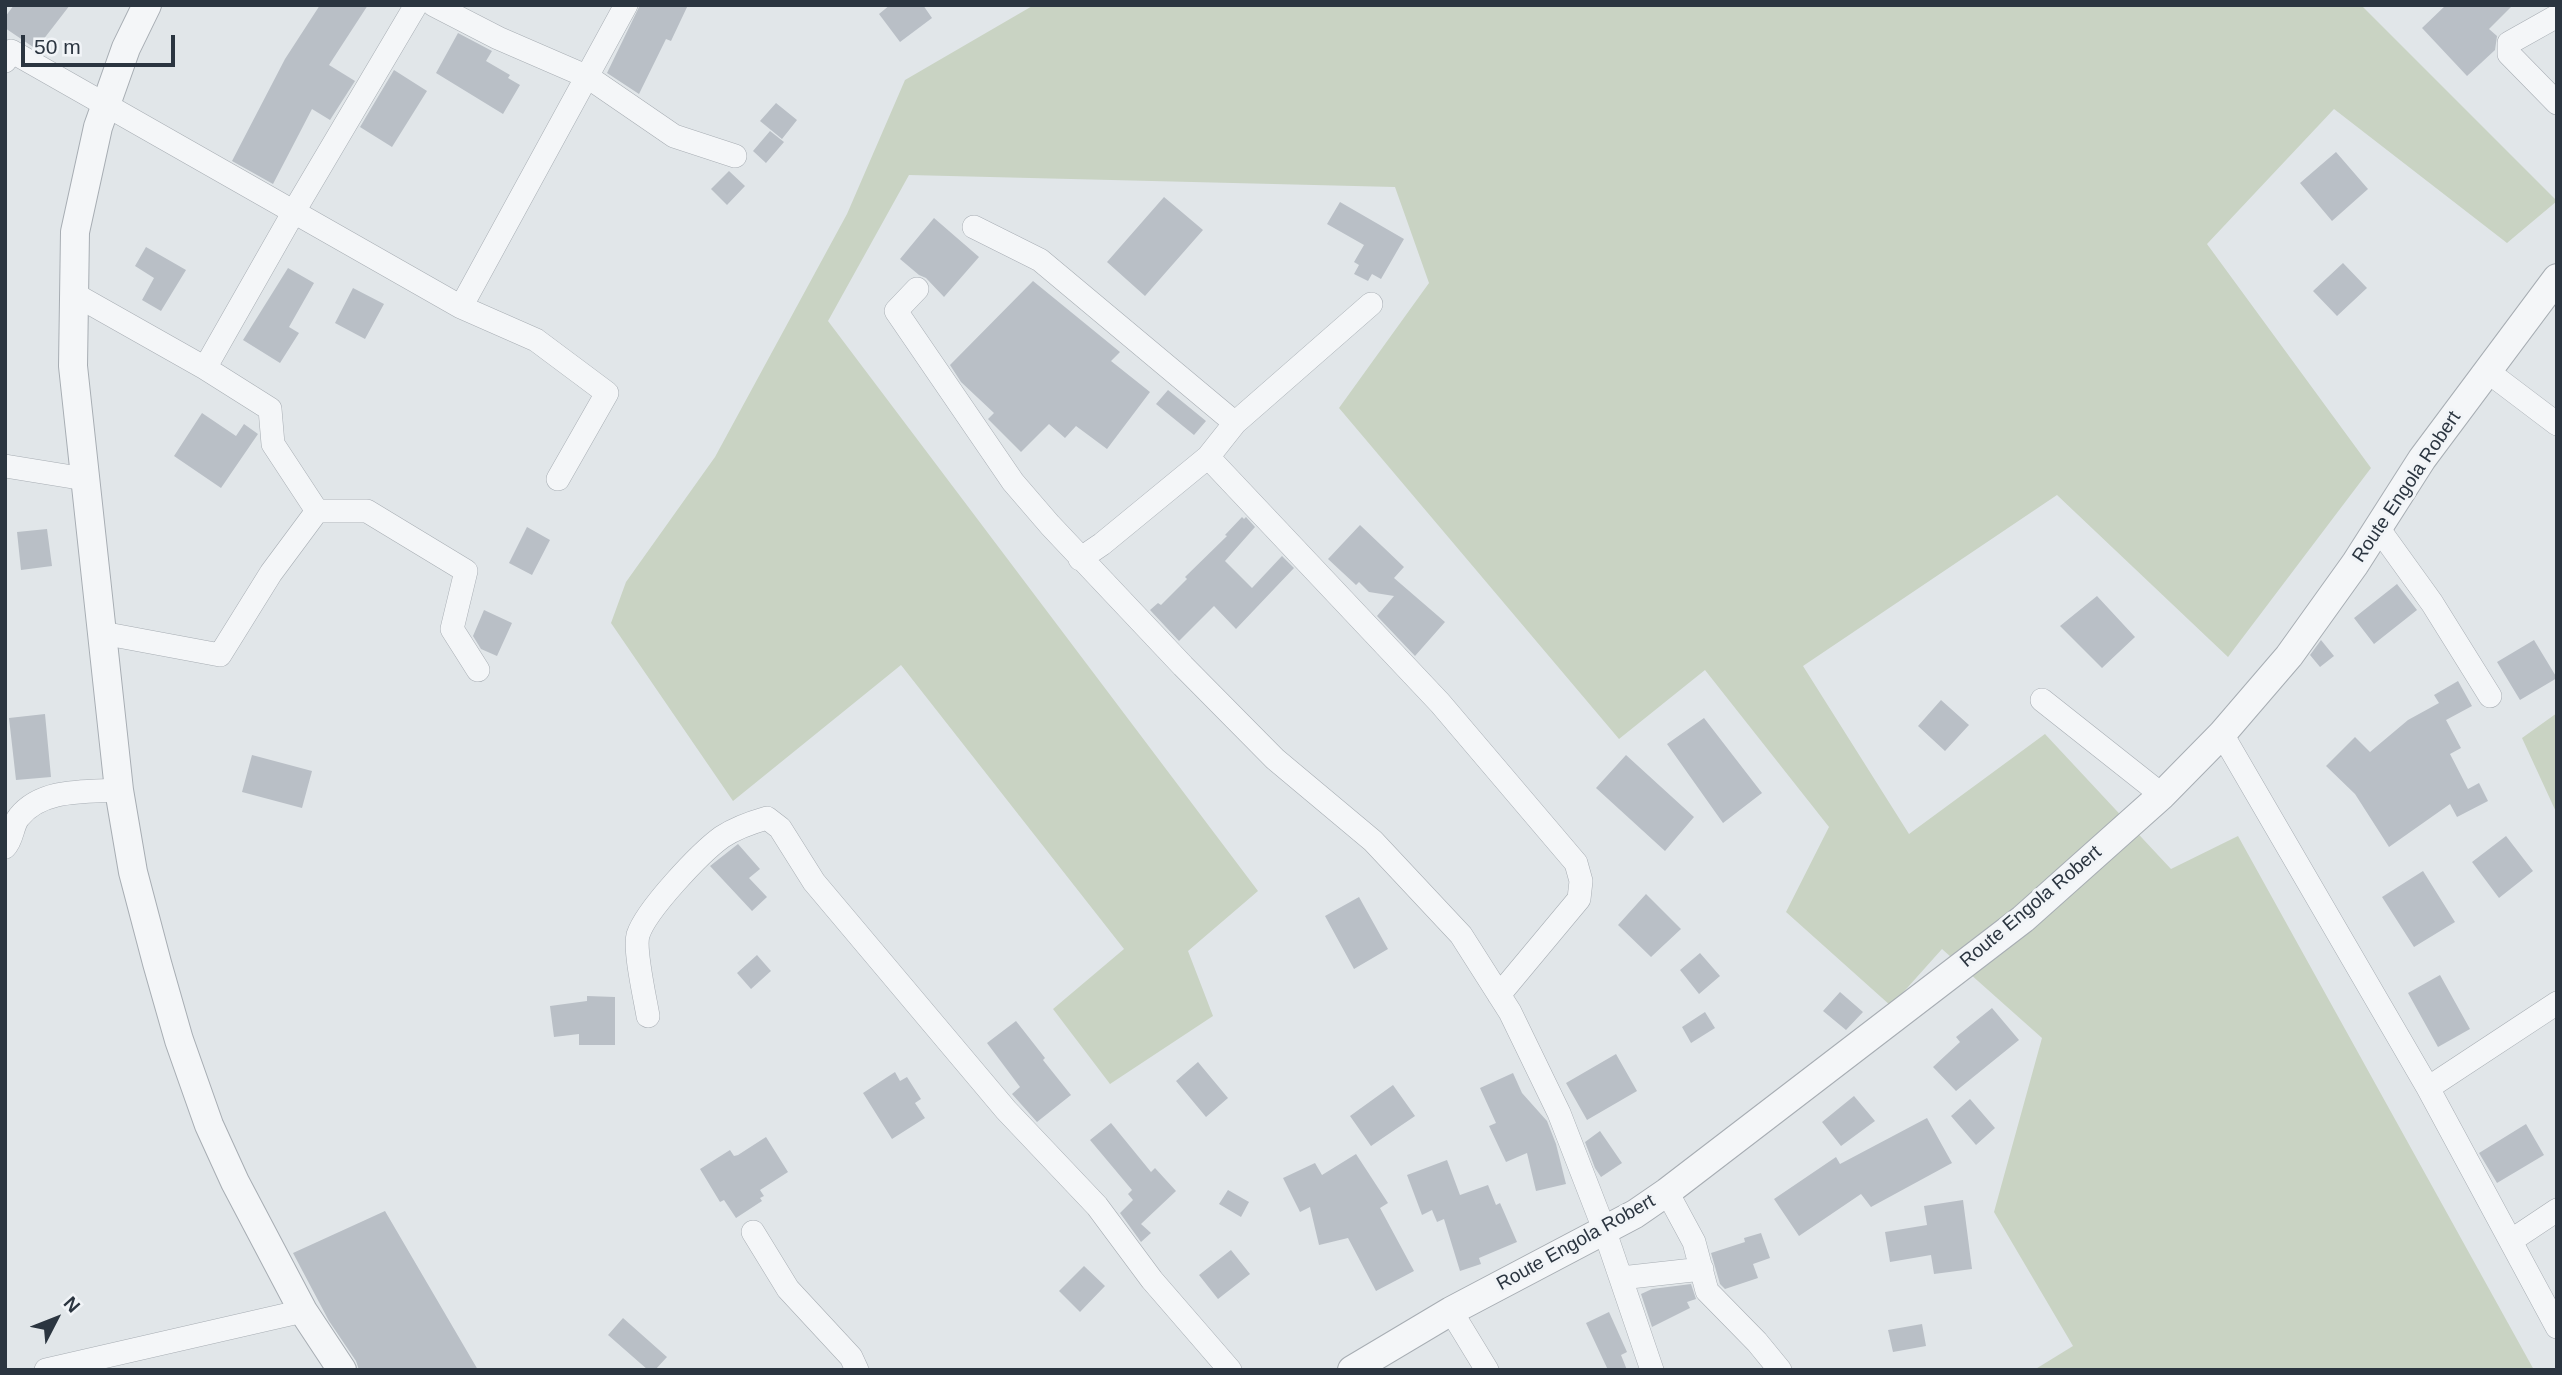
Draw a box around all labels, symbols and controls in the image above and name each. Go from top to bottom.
scale bar [24,21,178,65]
text: 50 m [34,35,81,58]
street label: Route Engola Robert [2348,407,2466,567]
street label: Route Engola Robert [1956,841,2106,973]
street label: Route Engola Robert [1493,1190,1659,1296]
north arrow [21,1284,91,1354]
text: N [60,1292,84,1317]

